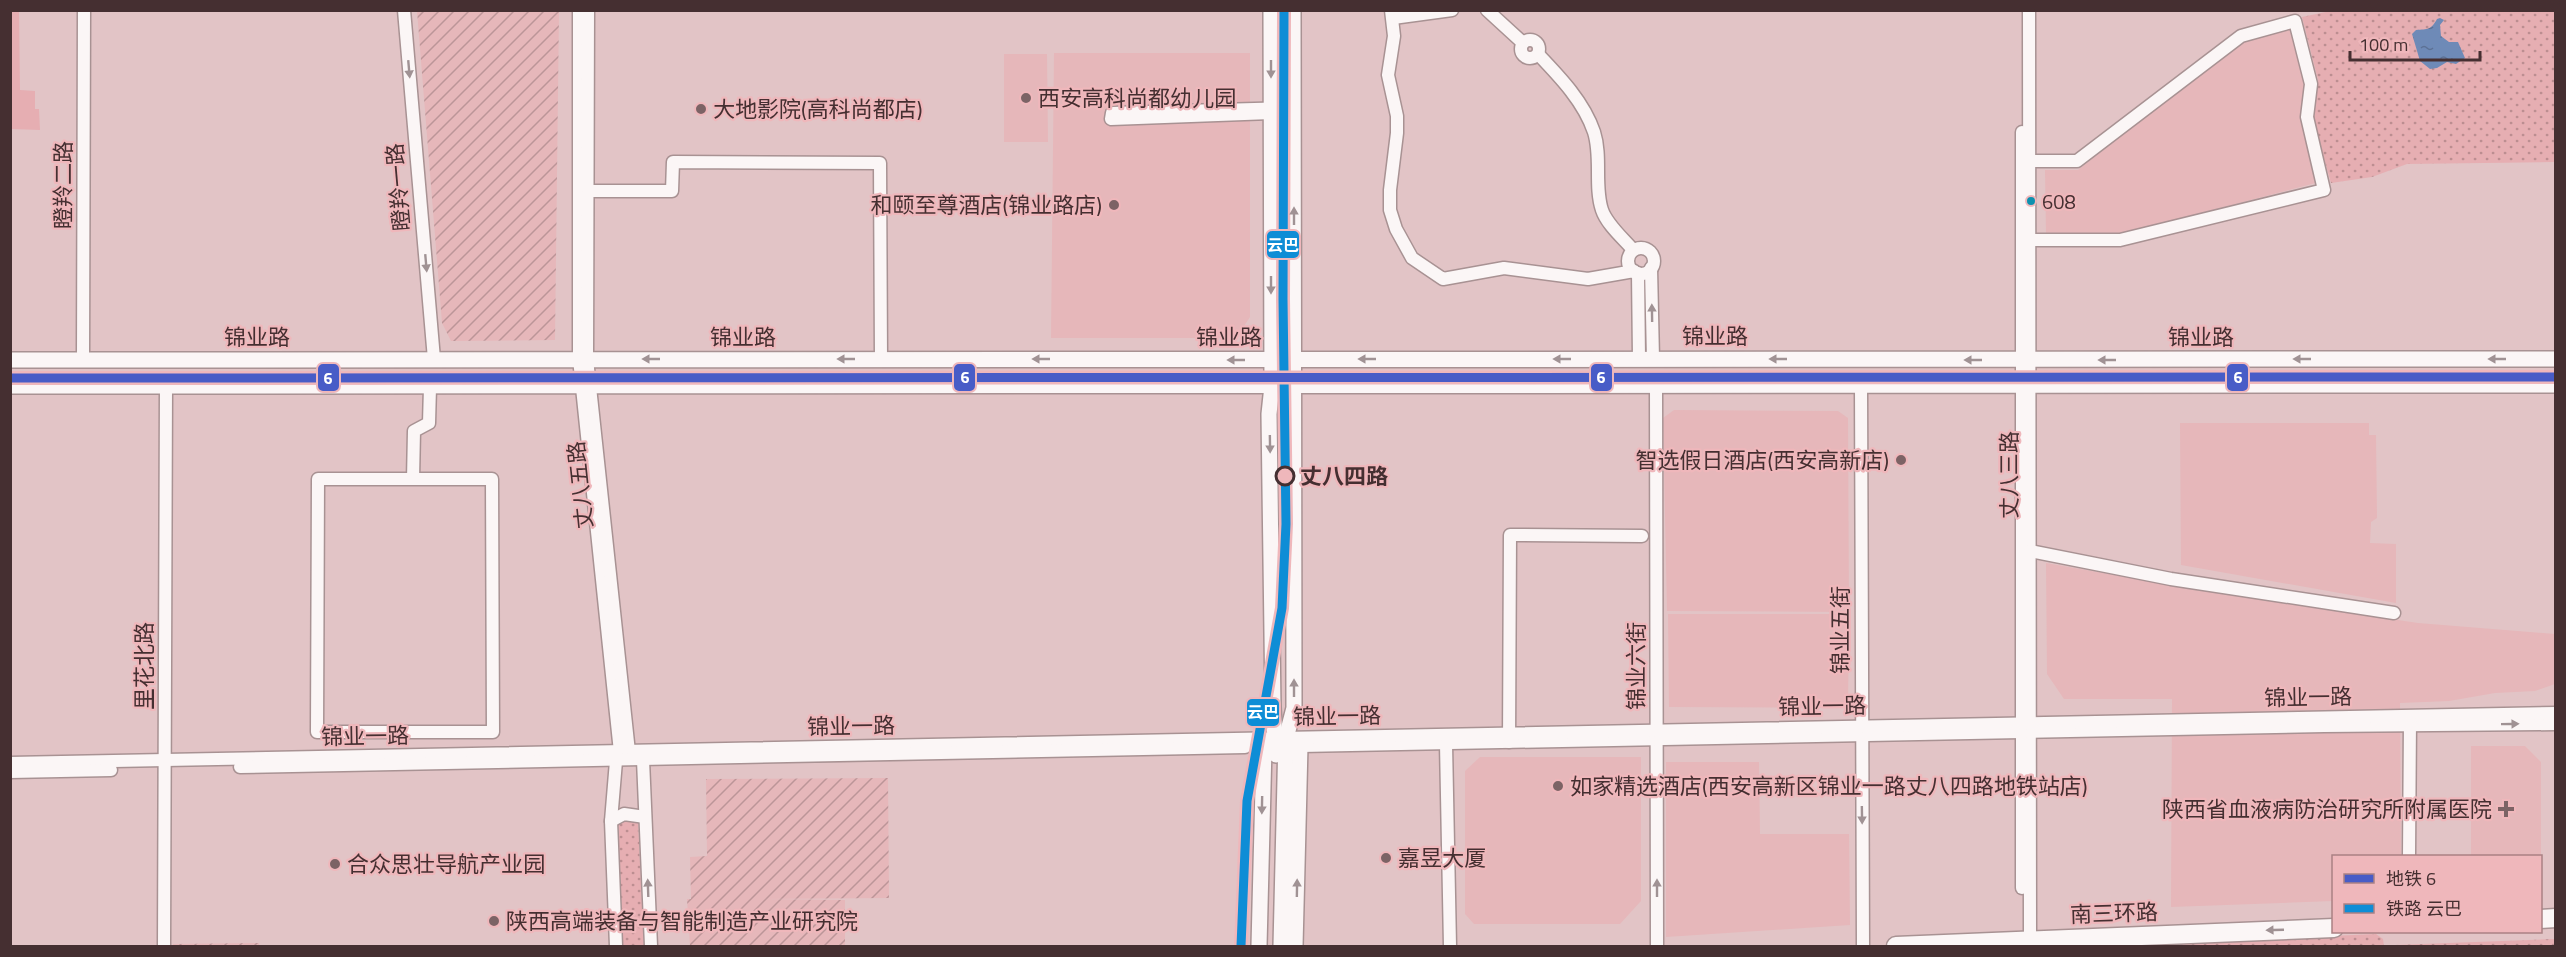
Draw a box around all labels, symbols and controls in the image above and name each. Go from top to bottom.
scale bar [2350,24,2480,62]
text: 100 m [2359,31,2408,58]
one-way arrow [404,59,414,78]
one-way arrow [1266,59,1276,78]
place label: 西安高科尚都幼儿园 [1038,81,1236,115]
marker: 西安高科尚都幼儿园 [1019,91,1033,105]
place label: 大地影院(高科尚都店) [713,92,923,126]
marker: 大地影院(高科尚都店) [694,102,708,116]
street label: 瞪羚二路 [46,141,80,229]
street label: 瞪羚一路 [377,142,419,232]
place label: 608 [2042,186,2076,217]
place label: 和颐至尊酒店(锦业路店) [870,188,1102,222]
marker: 608 [2025,195,2037,207]
marker: 和颐至尊酒店(锦业路店) [1107,198,1121,212]
one-way arrow [1289,207,1299,226]
line badge: 云巴 [1266,230,1300,259]
text: 云巴 [1267,233,1299,257]
one-way arrow [421,254,431,273]
one-way arrow [1266,275,1276,294]
one-way arrow [1647,304,1657,323]
street label: 锦业路 [1682,319,1748,353]
street label: 锦业路 [224,320,290,354]
street label: 锦业路 [710,320,776,354]
street label: 锦业路 [1196,320,1262,354]
street label: 锦业路 [2168,320,2234,354]
one-way arrow [641,354,660,364]
one-way arrow [836,354,855,364]
one-way arrow [1031,354,1050,364]
one-way arrow [1357,354,1376,364]
one-way arrow [1552,354,1571,364]
one-way arrow [1768,354,1787,364]
one-way arrow [2293,354,2312,364]
one-way arrow [2488,354,2507,364]
one-way arrow [1226,355,1245,365]
one-way arrow [1963,355,1982,365]
one-way arrow [2098,355,2117,365]
line badge: 6 [317,363,340,392]
line badge: 6 [953,363,976,392]
line badge: 6 [1590,363,1613,392]
line badge: 6 [2226,363,2249,392]
text: 6 [961,365,970,389]
text: 6 [1597,365,1606,389]
text: 6 [2234,365,2243,389]
text: 6 [324,366,333,390]
street label: 丈八三路 [1992,431,2026,519]
one-way arrow [1265,435,1275,454]
street label: 丈八五路 [558,439,602,531]
place label: 智选假日酒店(西安高新店) [1635,443,1889,477]
marker: 智选假日酒店(西安高新店) [1894,453,1908,467]
place label: 丈八四路 [1300,459,1388,493]
marker: 丈八四路 [1275,466,1295,486]
street label: 锦业五街 [1823,586,1857,674]
street label: 里花北路 [127,622,161,710]
street label: 锦业六街 [1619,622,1653,710]
one-way arrow [1289,678,1299,697]
street label: 锦业一路 [2264,679,2352,715]
street label: 锦业一路 [1778,688,1866,724]
line badge: 云巴 [1246,698,1280,727]
street label: 锦业一路 [1293,698,1381,734]
text: 云巴 [1247,700,1279,724]
street label: 锦业一路 [807,708,895,744]
street label: 锦业一路 [321,718,409,754]
one-way arrow [2500,720,2519,729]
place label: 如家精选酒店(西安高新区锦业一路丈八四路地铁站店) [1570,769,2088,803]
marker: 如家精选酒店(西安高新区锦业一路丈八四路地铁站店) [1551,779,1565,793]
place label: 陕西省血液病防治研究所附属医院 [2162,792,2492,826]
one-way arrow [1258,796,1267,815]
marker: 陕西省血液病防治研究所附属医院 [2497,800,2515,818]
one-way arrow [1857,805,1867,824]
place label: 嘉昱大厦 [1398,841,1486,875]
place label: 合众思壮导航产业园 [347,847,545,881]
marker: 嘉昱大厦 [1379,851,1393,865]
legend [2332,855,2542,933]
marker: 合众思壮导航产业园 [328,857,342,871]
text: 地铁 6 [2386,865,2436,892]
one-way arrow [644,879,653,898]
one-way arrow [1292,879,1302,898]
one-way arrow [1652,879,1662,898]
street label: 南三环路 [2069,894,2159,932]
text: 铁路 云巴 [2386,895,2462,922]
place label: 陕西高端装备与智能制造产业研究院 [506,904,858,938]
marker: 陕西高端装备与智能制造产业研究院 [487,914,501,928]
one-way arrow [2266,926,2285,935]

